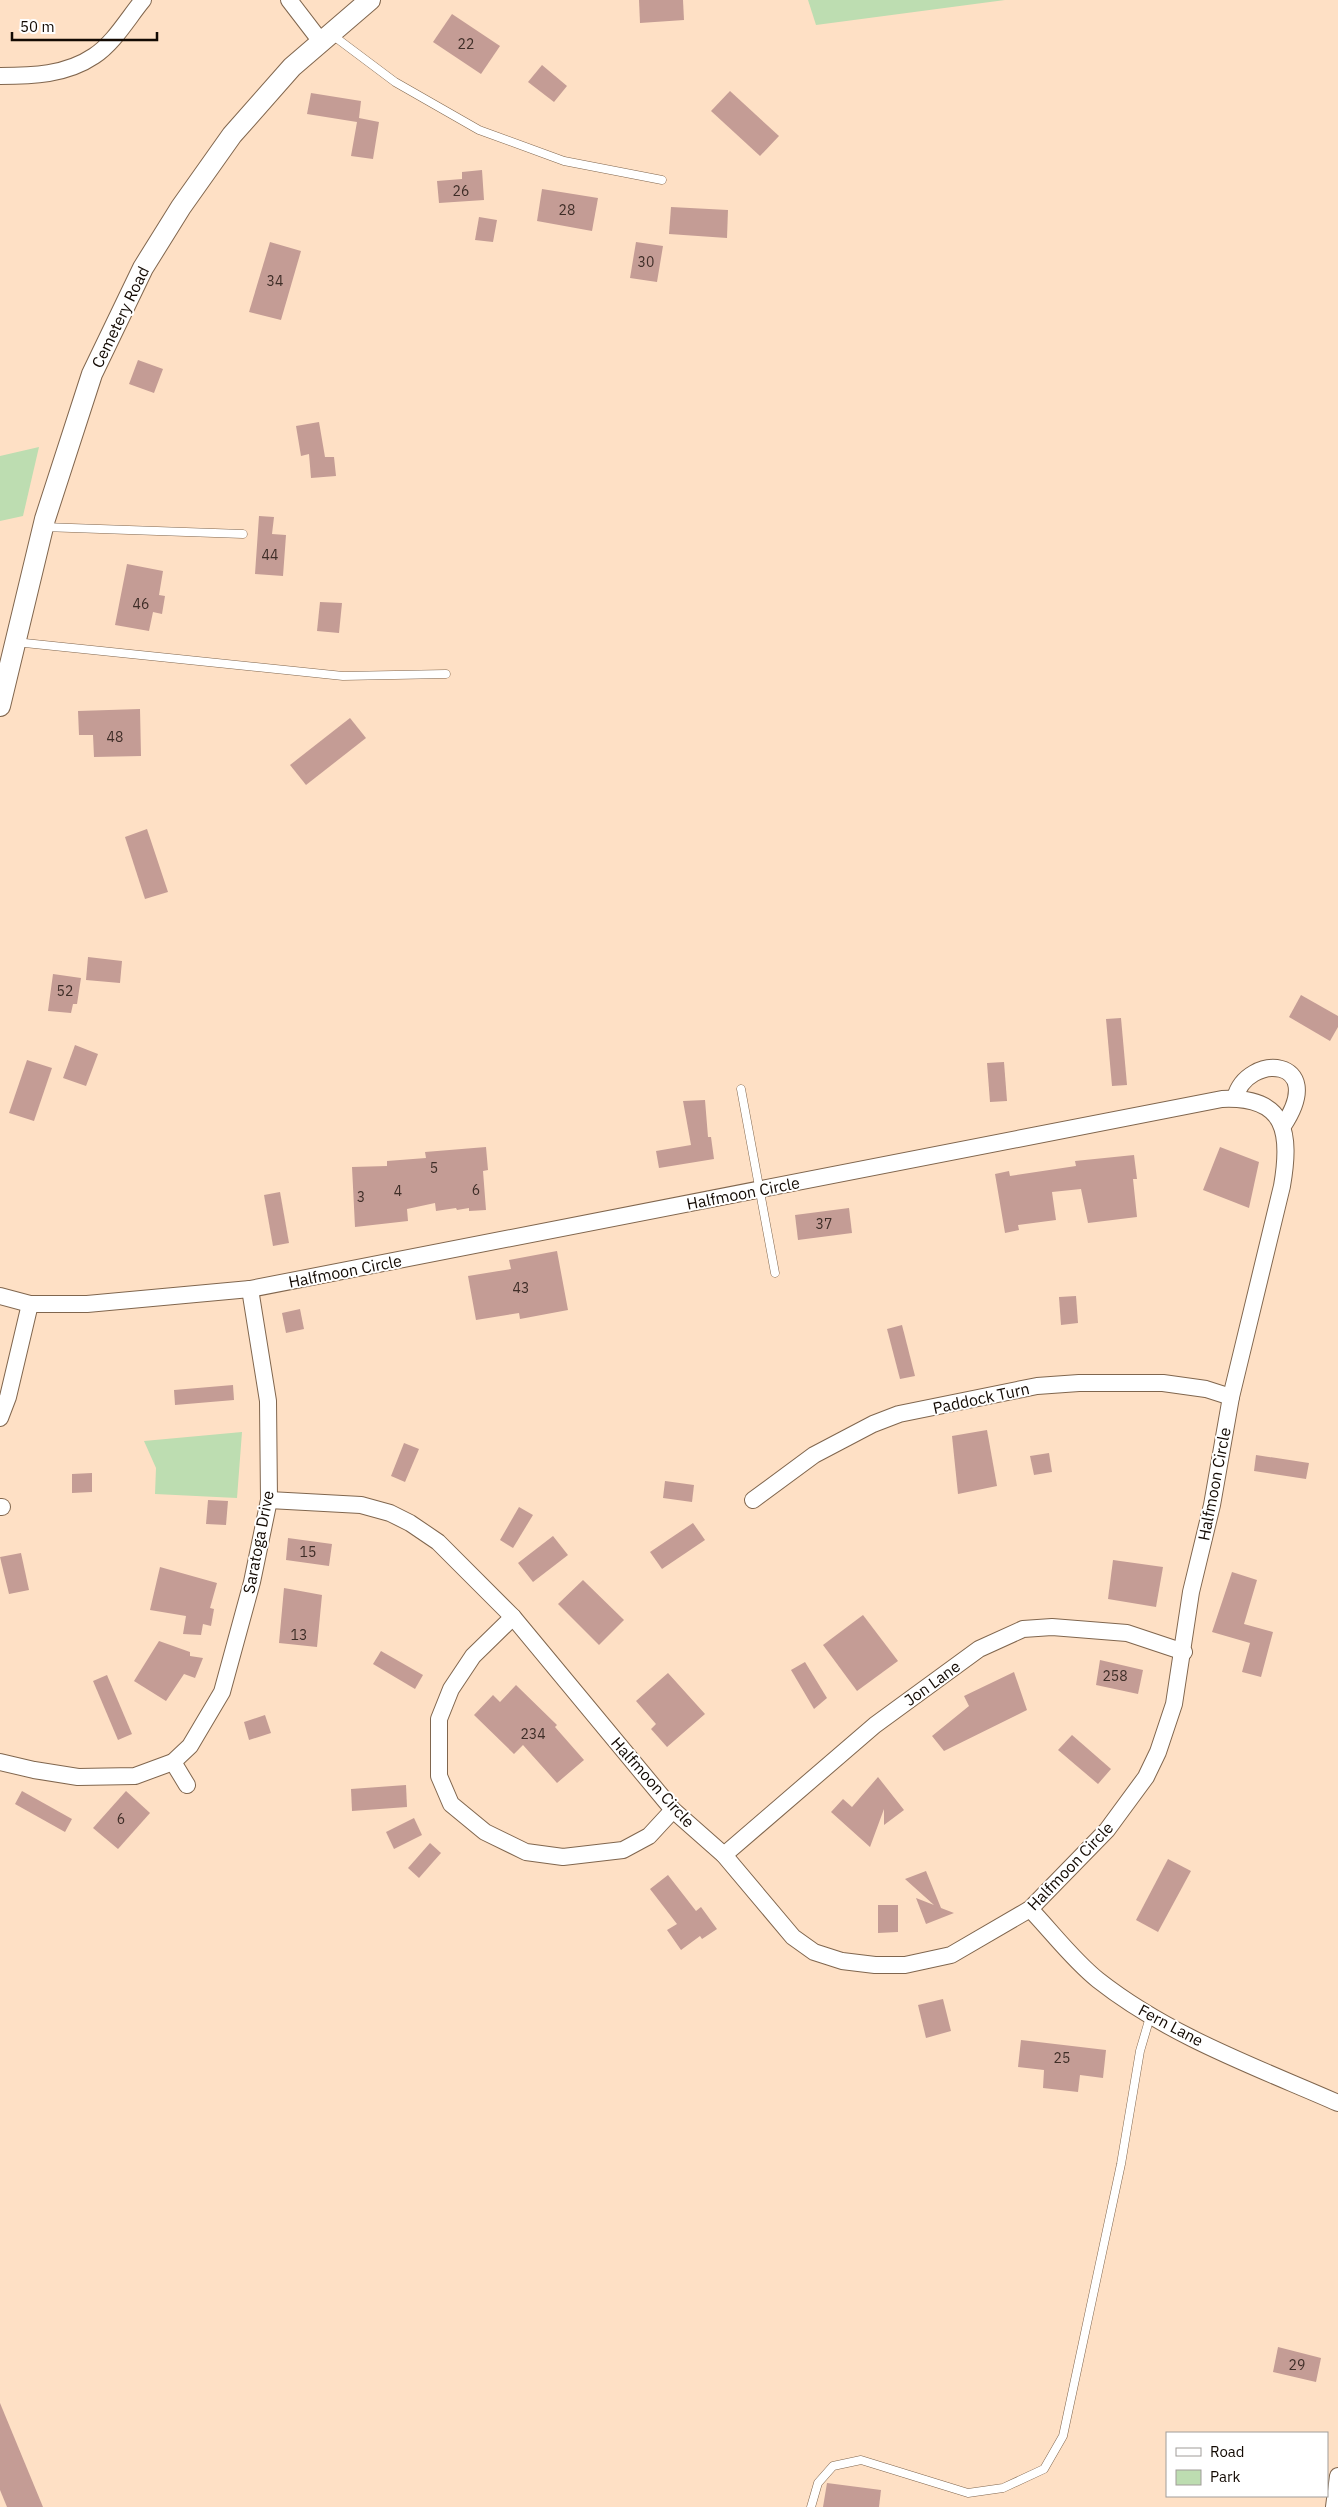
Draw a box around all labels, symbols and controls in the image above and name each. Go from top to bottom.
scale bar [12,10,158,42]
text: 50 m [20,17,55,36]
house number: 22 [458,35,474,53]
house number: 26 [453,182,469,200]
house number: 28 [559,201,575,219]
house number: 30 [638,253,654,271]
street label: Cemetery Road [87,263,153,371]
house number: 34 [267,272,283,290]
house number: 44 [262,546,278,564]
house number: 46 [133,595,149,613]
house number: 48 [107,728,123,746]
house number: 52 [57,982,73,1000]
house number: 5 [430,1159,438,1177]
street label: Halfmoon Circle [685,1172,802,1214]
house number: 6 [472,1181,480,1199]
house number: 4 [394,1182,402,1200]
house number: 3 [357,1188,365,1206]
house number: 37 [816,1215,832,1233]
street label: Halfmoon Circle [287,1250,404,1292]
house number: 43 [513,1279,529,1297]
street label: Paddock Turn [931,1378,1031,1418]
street label: Halfmoon Circle [1193,1425,1235,1542]
street label: Saratoga Drive [238,1489,278,1595]
house number: 15 [300,1543,316,1561]
house number: 13 [291,1626,307,1644]
street label: Jon Lane [900,1656,964,1710]
house number: 258 [1102,1667,1128,1685]
house number: 234 [520,1725,546,1743]
street label: Halfmoon Circle [607,1733,699,1832]
house number: 6 [117,1810,125,1828]
street label: Halfmoon Circle [1023,1818,1117,1914]
street label: Fern Lane [1135,2000,1207,2050]
house number: 25 [1054,2049,1070,2067]
house number: 29 [1289,2356,1305,2374]
legend [1166,2432,1328,2497]
text: Road [1210,2442,1245,2461]
text: Park [1210,2467,1240,2486]

